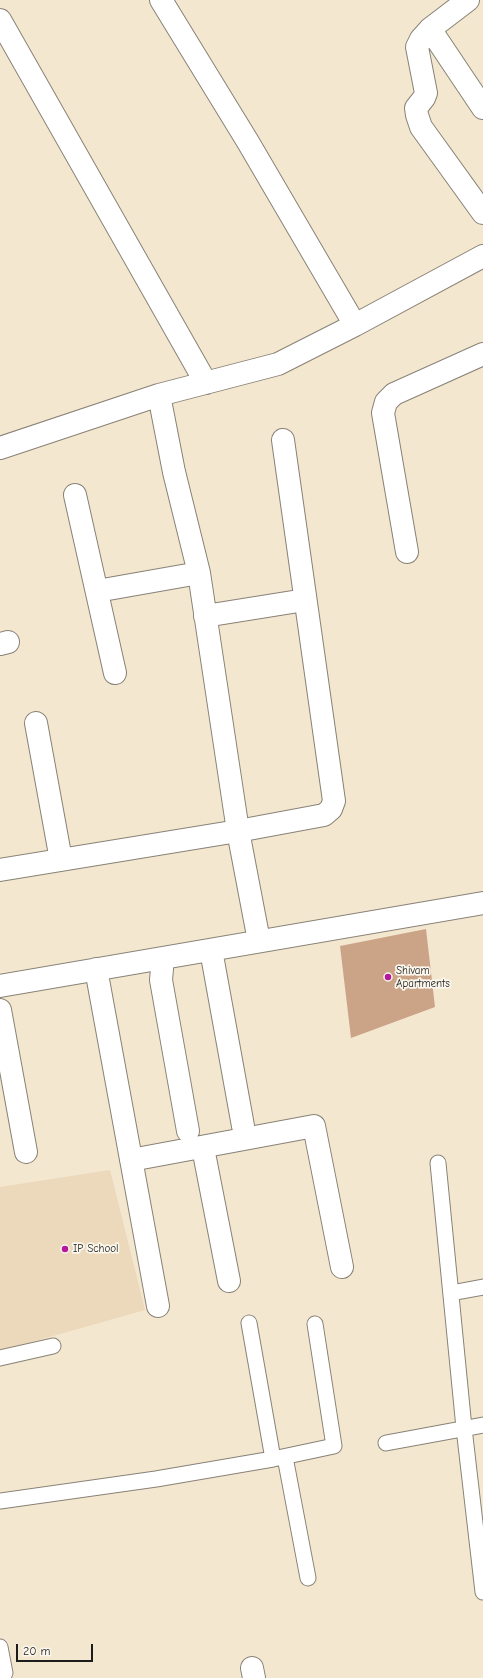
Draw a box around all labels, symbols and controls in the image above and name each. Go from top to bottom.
place label: Shivam Apartments [396,964,450,990]
marker: Shivam Apartments [383,972,393,982]
place label: IP School [73,1242,118,1256]
marker: IP School [60,1244,70,1254]
scale bar [18,1636,95,1662]
text: 20 m [23,1644,51,1658]

